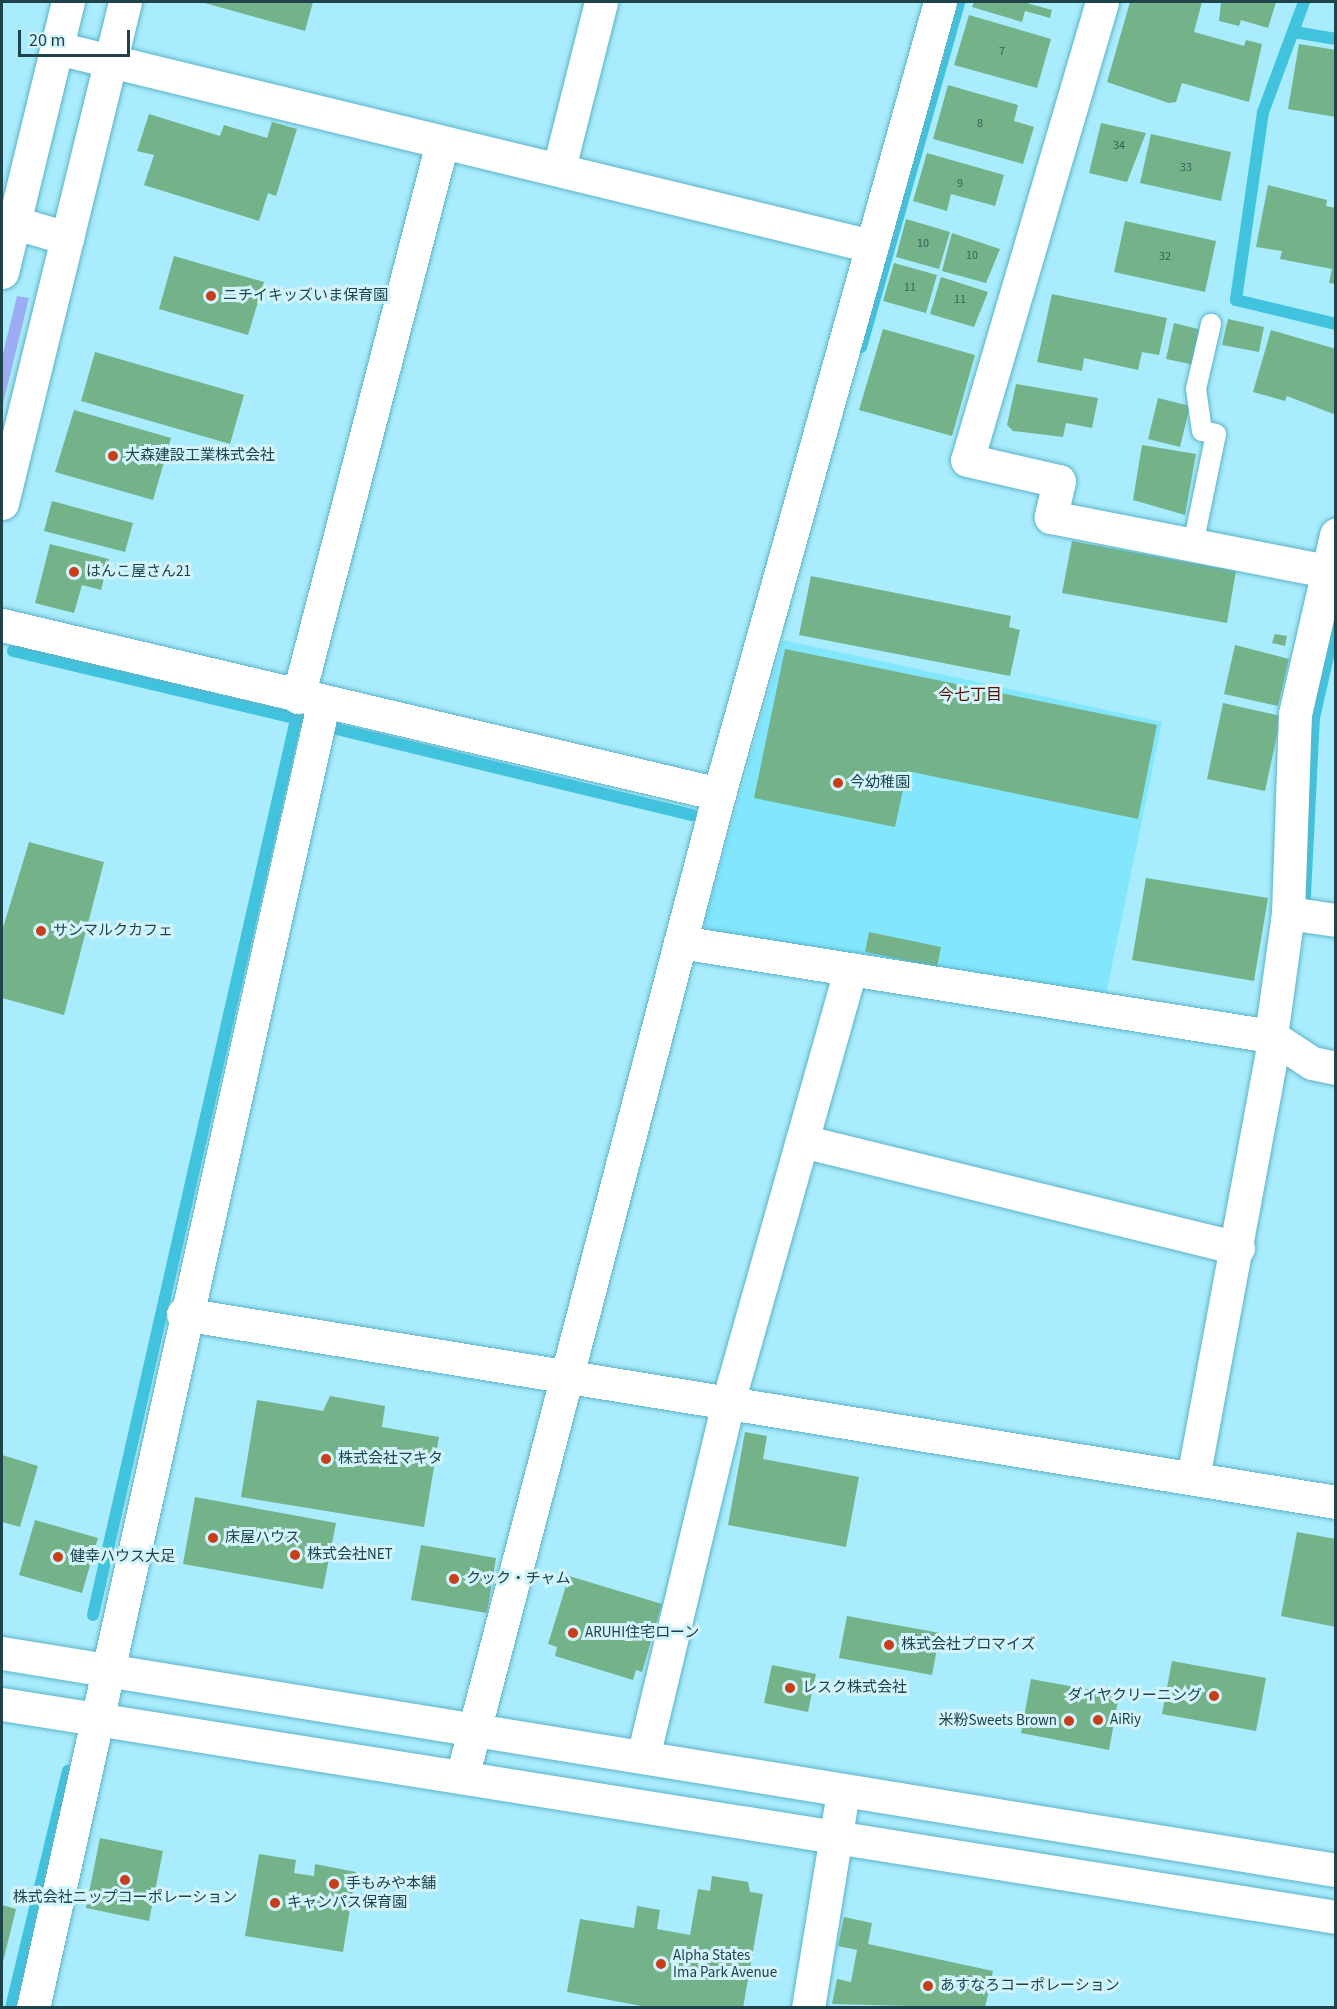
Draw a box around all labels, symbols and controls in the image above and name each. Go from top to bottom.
scale bar [21,18,134,56]
text: 20 m [29,28,65,53]
house number: 7 [999,45,1005,59]
house number: 8 [977,117,983,131]
house number: 34 [1113,139,1125,153]
house number: 33 [1180,161,1192,175]
house number: 9 [957,177,963,191]
house number: 10 [917,237,929,251]
house number: 10 [966,249,978,263]
house number: 32 [1159,250,1171,264]
house number: 11 [904,281,916,295]
place label: ニチイキッズいま保育園 [223,287,388,305]
marker: ニチイキッズいま保育園 [204,289,218,303]
house number: 11 [954,293,966,307]
place label: 大森建設工業株式会社 [125,447,275,465]
marker: 大森建設工業株式会社 [106,449,120,463]
place label: はんこ屋さん21 [86,563,191,581]
marker: はんこ屋さん21 [67,565,81,579]
district label: 今七丁目 [938,685,1002,705]
place label: 今幼稚園 [850,774,910,792]
marker: 今幼稚園 [831,776,845,790]
place label: サンマルクカフェ [53,922,173,940]
marker: サンマルクカフェ [34,924,48,938]
place label: 株式会社マキタ [338,1450,443,1468]
marker: 株式会社マキタ [319,1452,333,1466]
place label: 床屋ハウス [225,1529,300,1547]
marker: 床屋ハウス [206,1531,220,1545]
place label: 株式会社NET [307,1546,393,1564]
place label: 健幸ハウス大足 [70,1548,175,1566]
marker: 株式会社NET [288,1548,302,1562]
marker: 健幸ハウス大足 [51,1550,65,1564]
place label: クック・チャム [466,1570,571,1588]
marker: クック・チャム [447,1572,461,1586]
place label: ARUHI住宅ローン [585,1624,700,1642]
marker: ARUHI住宅ローン [566,1626,580,1640]
place label: 株式会社プロマイズ [901,1636,1036,1654]
marker: 株式会社プロマイズ [882,1638,896,1652]
place label: レスク株式会社 [802,1679,907,1697]
marker: レスク株式会社 [783,1681,797,1695]
place label: ダイヤクリーニング [1067,1687,1202,1705]
marker: ダイヤクリーニング [1207,1689,1221,1703]
place label: AiRiy [1110,1711,1141,1729]
place label: 米粉Sweets Brown [938,1712,1057,1730]
marker: AiRiy [1091,1713,1105,1727]
marker: 米粉Sweets Brown [1062,1714,1076,1728]
marker: 株式会社ニップコーポレーション [118,1873,132,1887]
place label: 手もみや本舗 [346,1875,436,1893]
marker: 手もみや本舗 [327,1877,341,1891]
place label: 株式会社ニップコーポレーション [13,1889,237,1907]
place label: キャンパス保育園 [287,1894,407,1912]
marker: キャンパス保育園 [268,1896,282,1910]
place label: Alpha States Ima Park Avenue [673,1946,777,1981]
marker: Alpha States Ima Park Avenue [654,1957,668,1971]
place label: あすなろコーポレーション [940,1977,1120,1995]
marker: あすなろコーポレーション [921,1979,935,1993]

